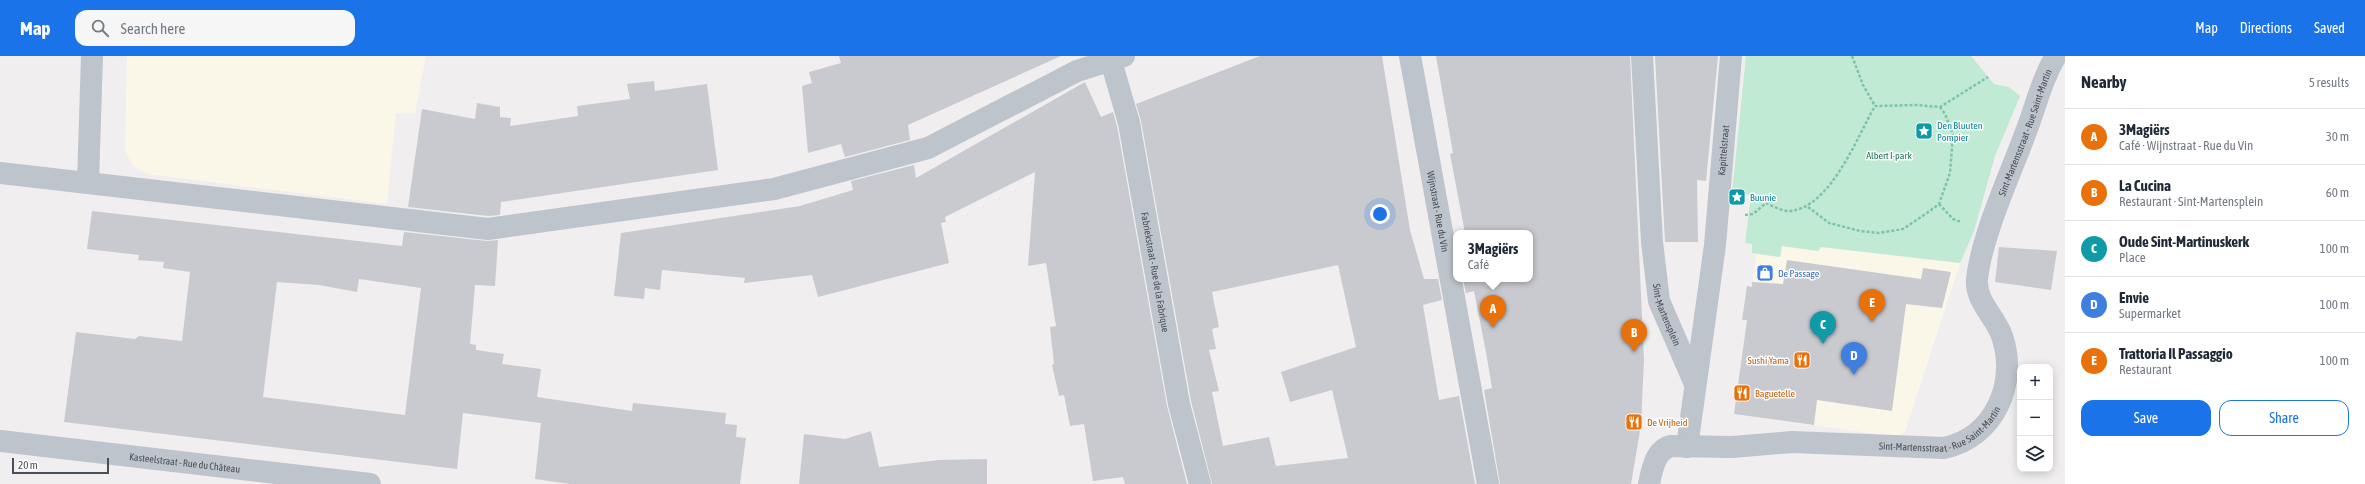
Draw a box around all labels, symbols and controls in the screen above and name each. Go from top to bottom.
search box [75,10,355,46]
text: Map [20,17,51,39]
icon: search [89,17,111,39]
text: Search here [121,20,185,37]
text: Map [2195,20,2218,36]
text: Directions [2240,20,2292,36]
text: Saved [2314,20,2345,36]
street label: Sint-Martensstraat - Rue Saint-Martin [1996,67,2054,198]
text: Nearby [2081,72,2127,92]
text: 5 results [2309,75,2349,90]
place label: Den Bluuten Pompier [1937,120,1983,143]
place icon: Den Bluuten Pompier [1914,121,1934,141]
text: 3Magiërs [2119,121,2170,138]
street label: Kapittelstraat [1716,124,1731,176]
text: A [2091,129,2097,144]
text: 30 m [2326,129,2349,144]
text: Café · Wijnstraat - Rue du Vin [2119,138,2253,153]
park label: Albert I-park [1866,150,1912,161]
street label: Wijnstraat - Rue du Vin [1425,170,1451,253]
text: La Cucina [2119,177,2171,194]
text: B [2091,185,2097,200]
text: 60 m [2326,185,2349,200]
place icon: Buunie [1727,187,1747,207]
place label: Buunie [1750,192,1777,203]
text: Restaurant · Sint-Martensplein [2119,194,2263,209]
your location [1370,204,1390,224]
street label: Fabriekstraat - Rue de la Fabrique [1139,211,1171,334]
popup [1453,230,1533,282]
text: Oude Sint-Martinuskerk [2119,233,2249,250]
text: 3Magiërs [1468,240,1518,257]
text: C [2091,241,2097,256]
text: 100 m [2320,241,2349,256]
text: Place [2119,250,2146,265]
text: Café [1468,257,1489,272]
shop icon: De Passage [1755,263,1775,283]
place label: De Passage [1778,268,1820,279]
street label: Sint-Martensplein [1651,283,1683,348]
pin: E [1859,289,1885,322]
text: Envie [2119,289,2149,306]
pin: A [1480,295,1506,328]
text: D [2090,297,2098,312]
text: 100 m [2320,297,2349,312]
text: Supermarket [2119,306,2181,321]
pin: C [1810,311,1836,344]
pin: B [1621,319,1647,352]
pin: D [1841,342,1867,375]
text: Trattoria Il Passaggio [2119,345,2233,362]
restaurant icon: Sushi Yama [1792,350,1812,370]
text: E [2091,353,2097,368]
text: 100 m [2320,353,2349,368]
place label: Sushi Yama [1748,355,1789,366]
text: Restaurant [2119,362,2172,377]
map controls [2017,364,2053,472]
button: + [2017,364,2053,400]
restaurant icon: Baguetelle [1732,383,1752,403]
place label: Baguetelle [1755,388,1796,399]
button: − [2017,400,2053,436]
button: Save [2081,400,2211,436]
button: Share [2219,400,2349,436]
street label: Sint-Martensstraat - Rue Saint-Martin [1879,404,2003,454]
restaurant icon: De Vrijheid [1624,412,1644,432]
place label: De Vrijheid [1647,417,1688,428]
button: layers [2017,436,2053,472]
street label: Kasteelstraat - Rue du Château [129,451,241,475]
scale bar [12,456,109,475]
text: 20 m [18,459,38,471]

